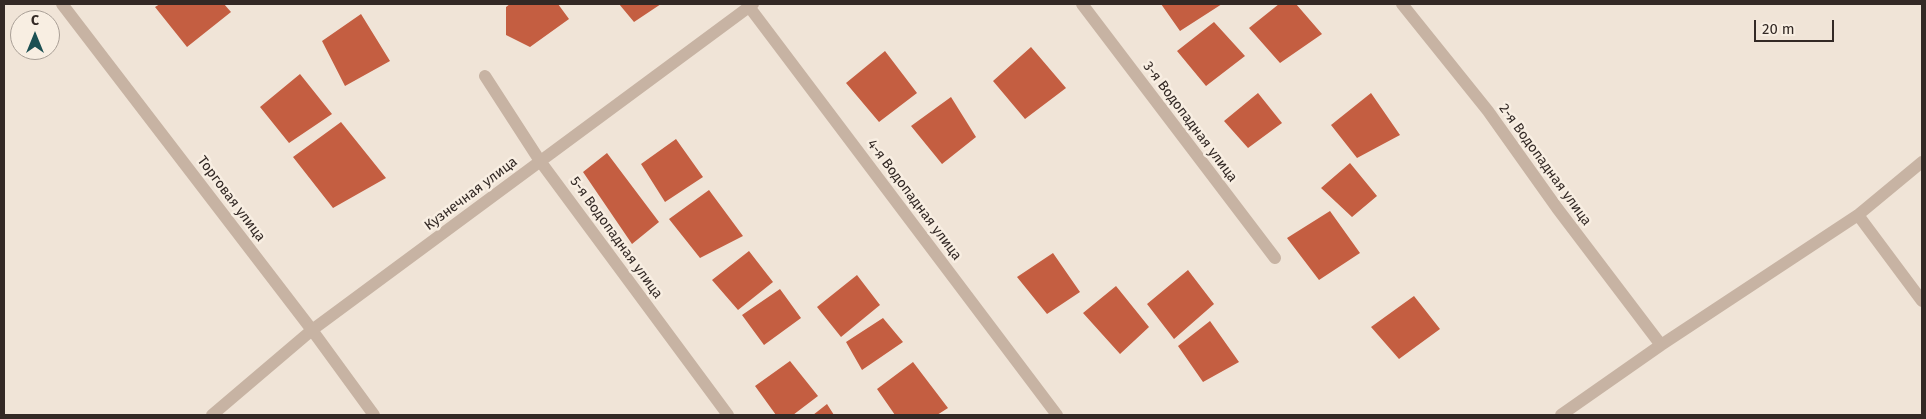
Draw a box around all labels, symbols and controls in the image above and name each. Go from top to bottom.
north arrow [10,10,60,60]
scale bar [1756,10,1836,42]
text: С [31,12,39,29]
text: 20 m [1762,20,1795,38]
street label: 3-я Водопадная улица [1139,58,1241,186]
street label: 2-я Водопадная улица [1495,101,1595,229]
street label: 4-я Водопадная улица [863,136,965,264]
street label: Торговая улица [193,153,269,245]
street label: Кузнечная улица [421,154,521,234]
street label: 5-я Водопадная улица [566,174,666,302]

